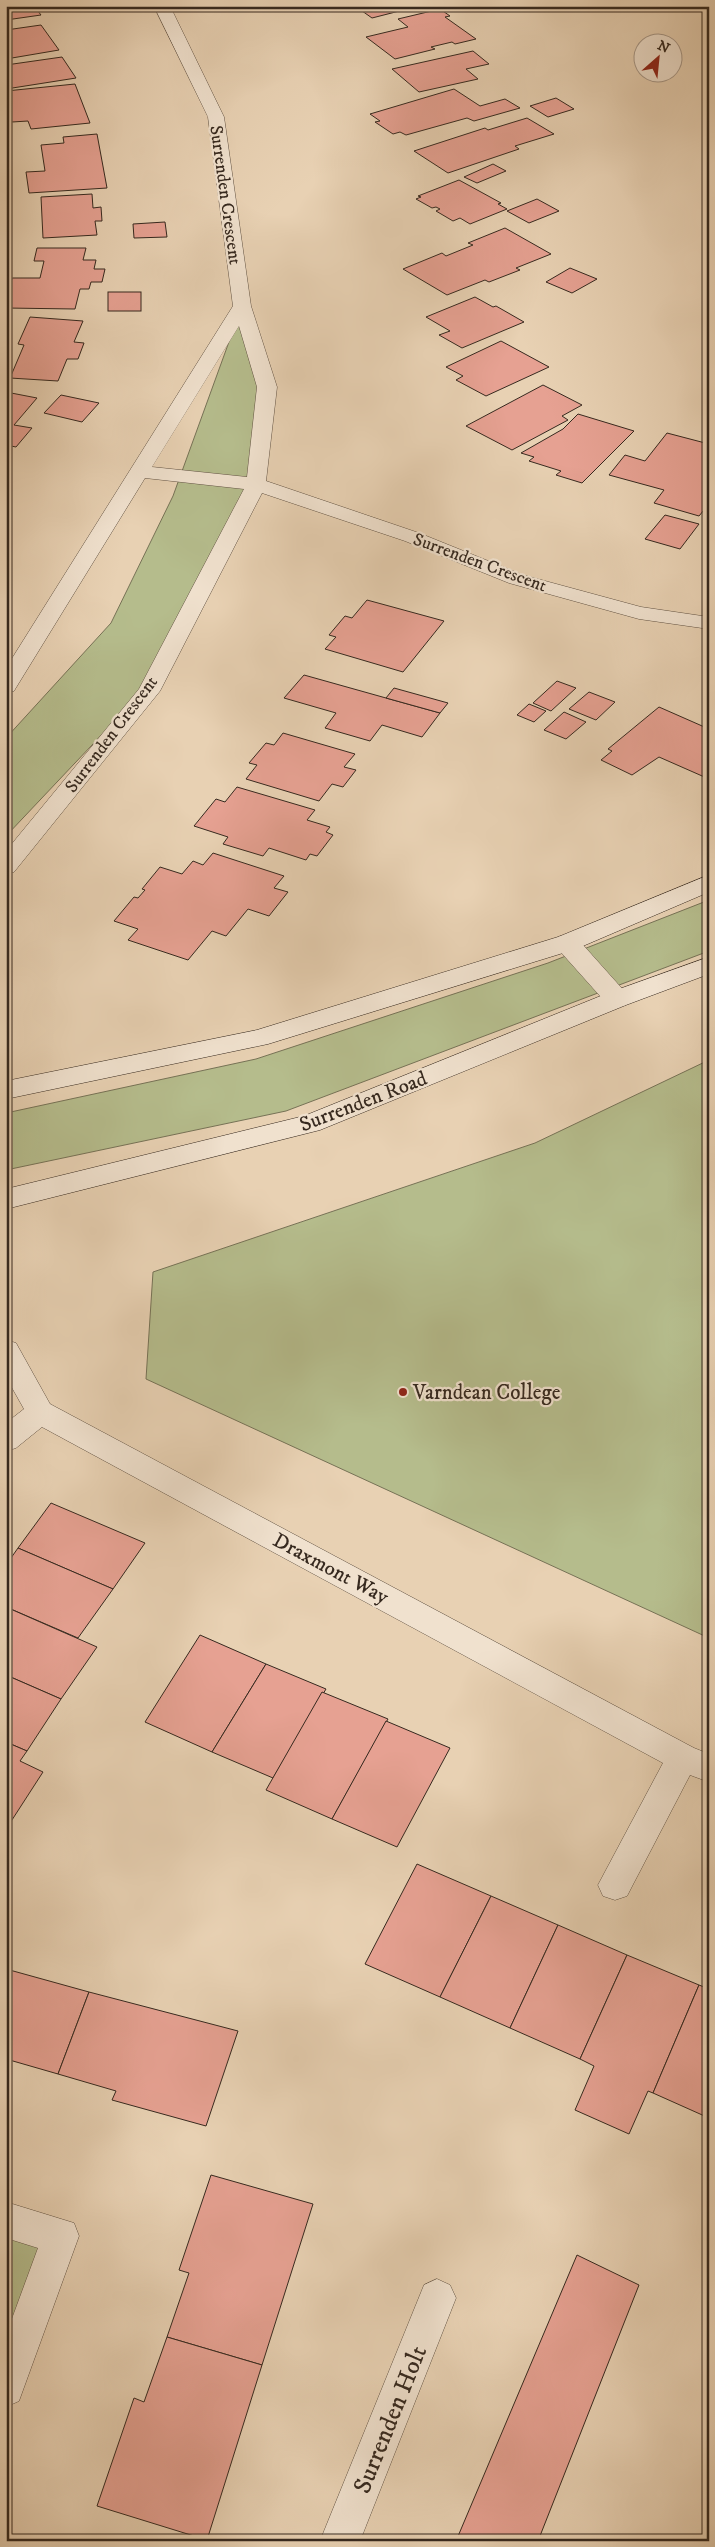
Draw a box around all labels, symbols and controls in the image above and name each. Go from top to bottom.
north arrow [632,32,682,82]
text: N [654,37,673,58]
street label: Surrenden Crescent [204,124,246,266]
street label: Surrenden Crescent [410,529,550,597]
street label: Surrenden Crescent [61,672,163,797]
street label: Surrenden Road [296,1066,431,1138]
place label: Varndean College [412,1380,561,1406]
marker: Varndean College [397,1386,409,1398]
street label: Draxmont Way [268,1527,394,1611]
street label: Surrenden Holt [347,2341,434,2498]

